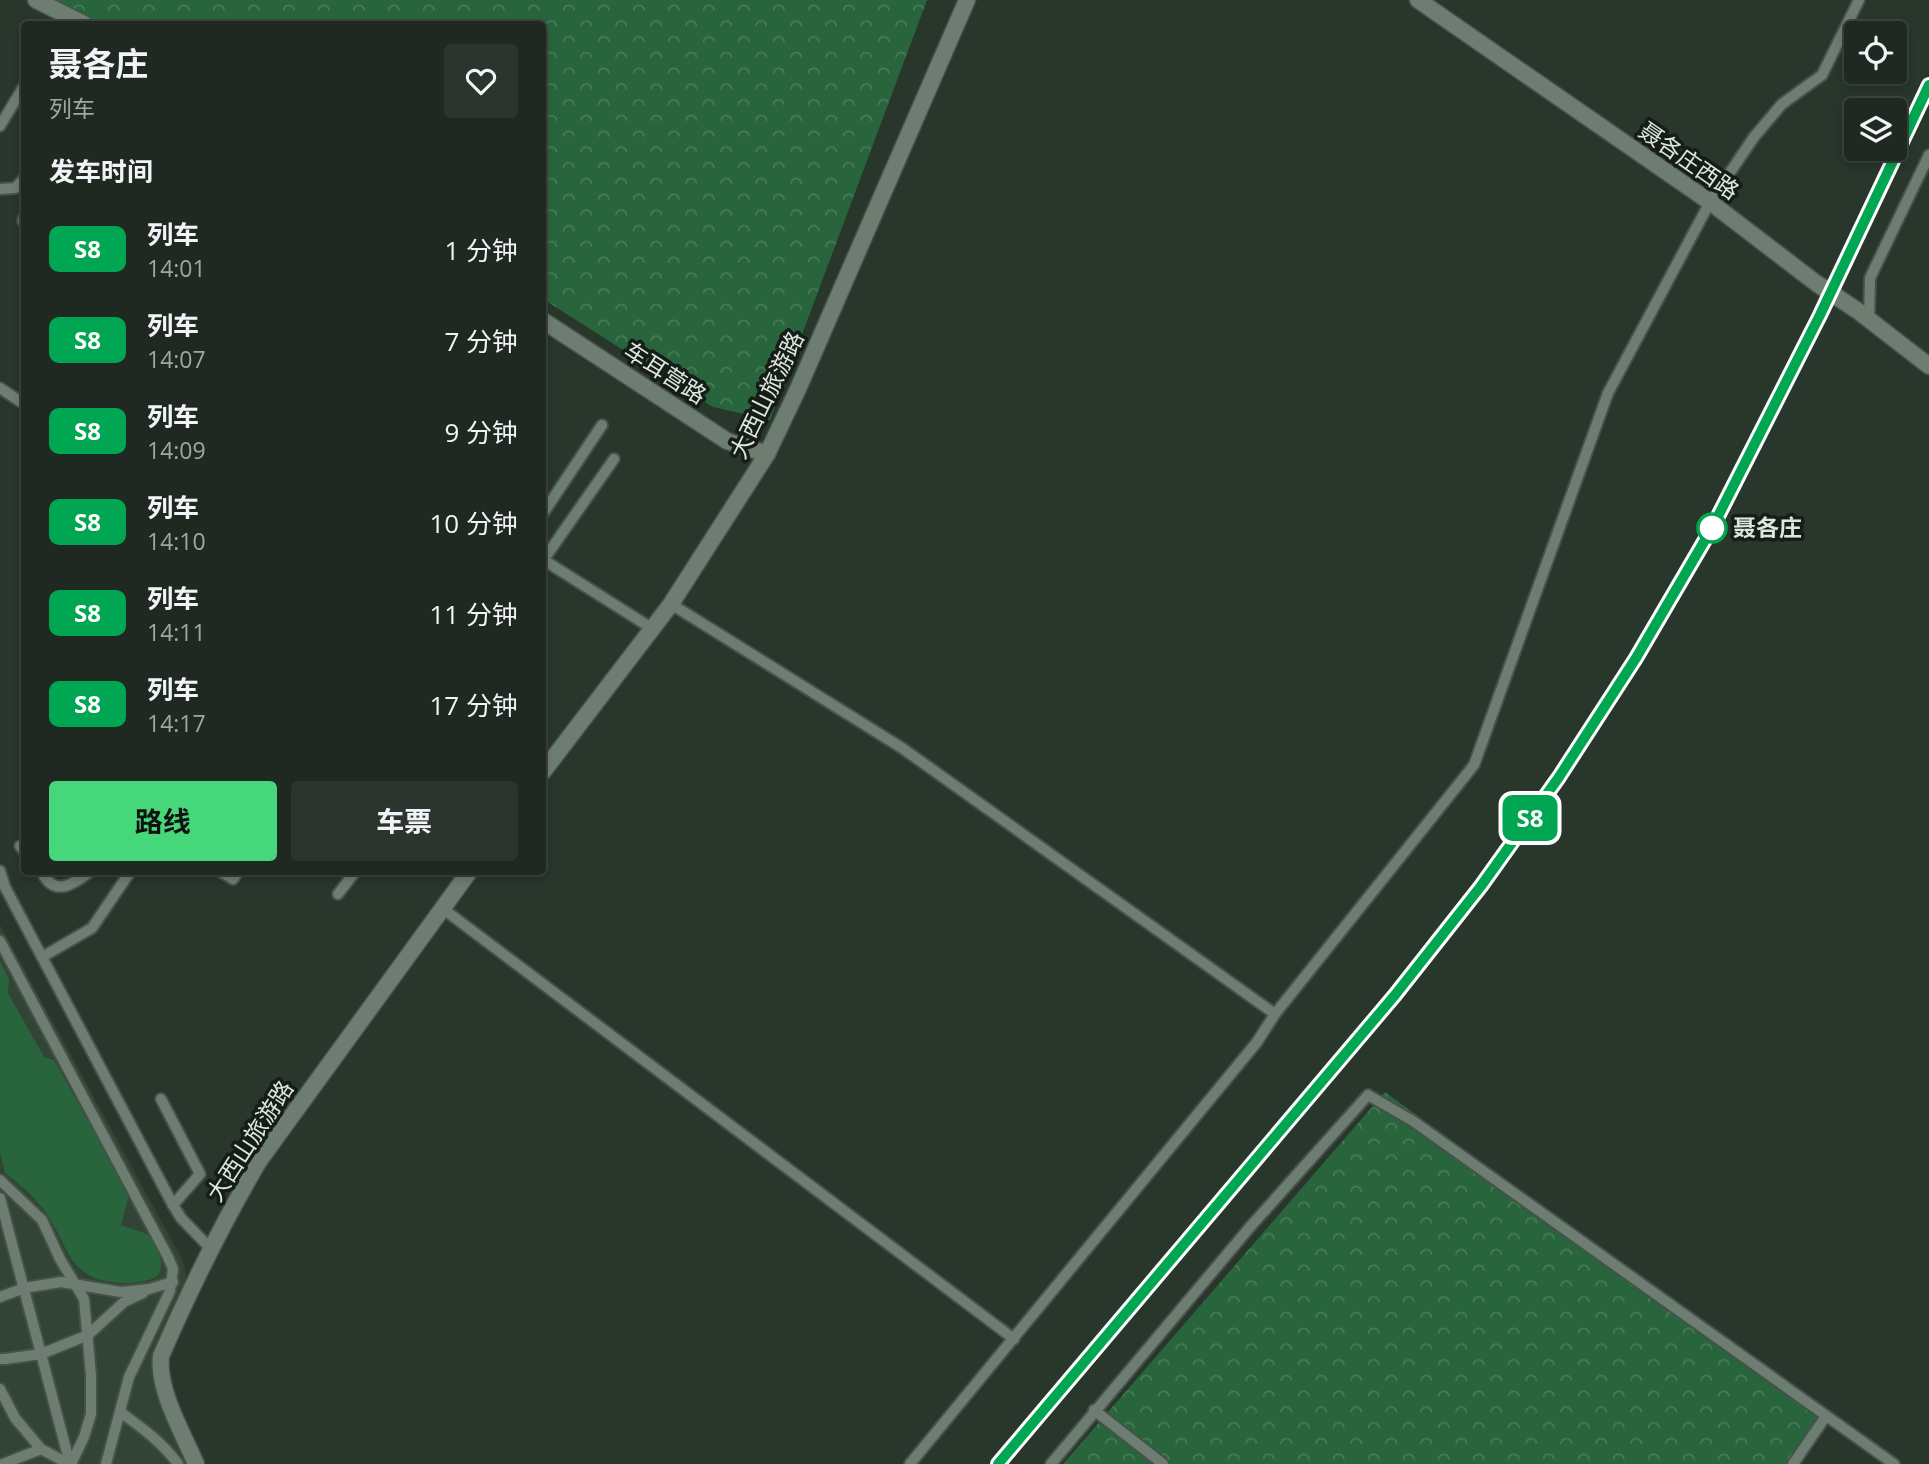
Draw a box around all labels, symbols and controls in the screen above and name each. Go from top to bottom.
map controls [1844,21,1907,161]
button: locate [1844,21,1907,84]
text: 聂各庄 [49,41,148,86]
button: heart [444,44,518,118]
text: 列车 [49,92,95,124]
button: layers [1844,98,1907,161]
street label: 聂各庄西路 [1633,114,1746,206]
text: 发车时间 [49,153,153,189]
text: 列车 [147,216,199,252]
text: S8 [74,232,101,265]
text: 1 分钟 [444,232,518,268]
text: 14:01 [147,252,206,284]
text: 列车 [147,307,199,343]
text: S8 [74,323,101,356]
text: 7 分钟 [444,323,518,359]
street label: 大西山旅游路 [721,326,811,464]
street label: 车耳营路 [618,334,713,411]
text: 14:07 [147,343,206,375]
text: 列车 [147,398,199,434]
text: S8 [74,414,101,447]
text: 9 分钟 [444,414,518,450]
text: 14:09 [147,434,206,466]
text: 列车 [147,489,199,525]
text: S8 [74,505,101,538]
text: 10 分钟 [430,505,518,541]
place label: 聂各庄 [1733,511,1802,543]
marker: 聂各庄 [1697,513,1727,543]
text: 14:10 [147,525,206,557]
text: 列车 [147,580,199,616]
text: S8 [74,596,101,629]
text: 11 分钟 [430,596,518,632]
text: 14:11 [147,616,206,648]
text: 列车 [147,671,199,707]
text: S8 [74,687,101,720]
text: 17 分钟 [430,687,518,723]
text: 14:17 [147,707,206,739]
button: 路线 [49,781,277,861]
button: 车票 [291,781,518,861]
line badge: S8 [1498,795,1562,841]
text: S8 [1517,801,1543,834]
street label: 大西山旅游路 [198,1074,300,1207]

